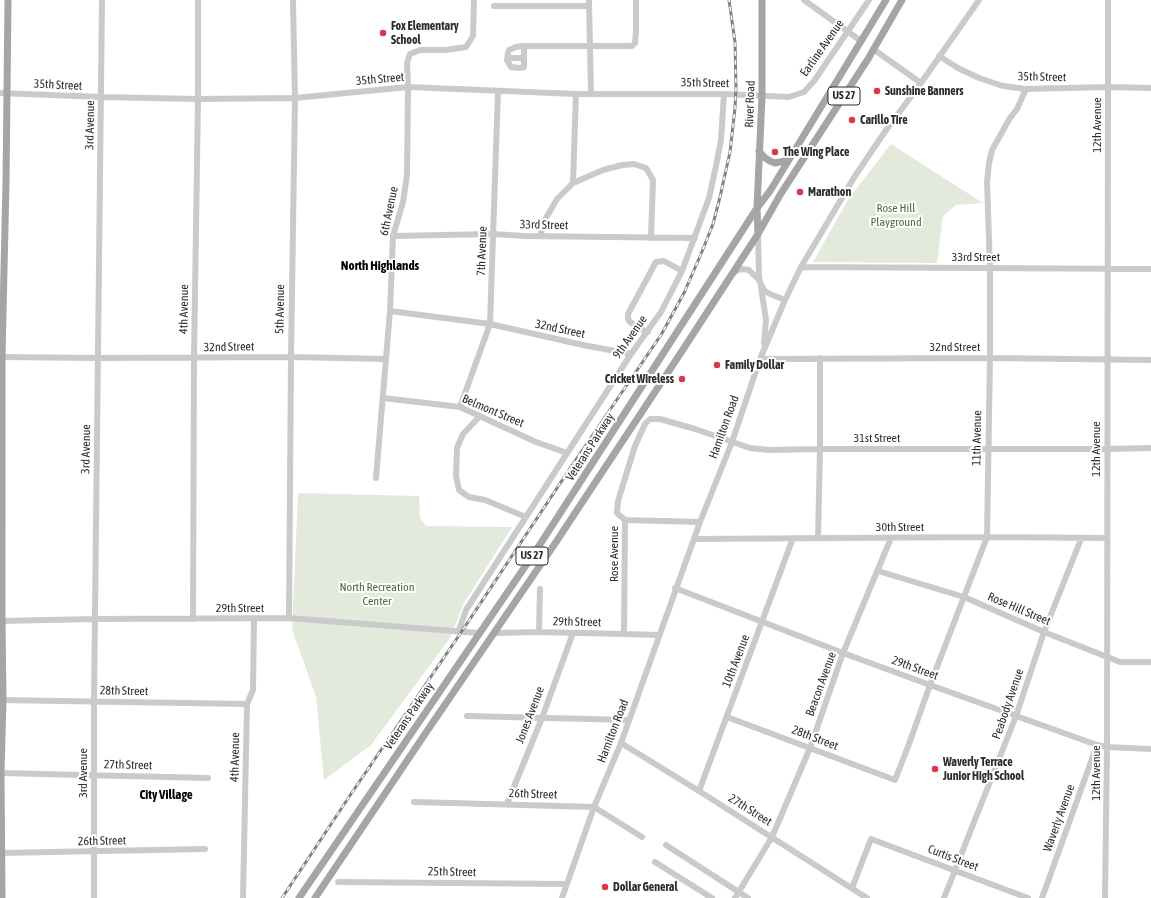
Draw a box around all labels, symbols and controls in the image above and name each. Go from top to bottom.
street label: Earline Avenue [797,17,847,79]
place label: Fox Elementary School [391,19,459,47]
marker: Fox Elementary School [378,28,388,38]
street label: 35th Street [1018,69,1066,85]
street label: 35th Street [355,70,405,88]
street label: 35th Street [681,75,729,91]
street label: 35th Street [33,77,83,93]
street label: River Road [742,80,758,128]
place label: Sunshine Banners [885,84,964,98]
marker: Sunshine Banners [872,86,882,96]
road number: US 27 [828,87,860,105]
street label: 12th Avenue [1090,97,1104,153]
street label: 3rd Avenue [82,100,98,150]
place label: Carillo Tire [860,113,908,127]
marker: Carillo Tire [847,115,857,125]
place label: The Wing Place [783,145,850,159]
marker: The Wing Place [770,147,780,157]
street label: 6th Avenue [377,185,401,237]
place label: Marathon [808,185,851,199]
marker: Marathon [795,187,805,197]
park label: Rose Hill Playground [870,201,922,229]
street label: 33rd Street [520,217,568,233]
street label: 7th Avenue [474,226,490,276]
street label: 33rd Street [952,250,1000,264]
district label: North Highlands [341,258,419,274]
street label: 4th Avenue [176,284,192,334]
street label: 5th Avenue [272,284,288,334]
street label: 9th Avenue [610,312,650,362]
street label: 32nd Street [534,317,586,341]
street label: 32nd Street [203,339,255,355]
street label: 32nd Street [930,340,980,354]
place label: Family Dollar [725,358,784,372]
marker: Family Dollar [712,360,722,370]
place label: Cricket Wireless [605,372,674,386]
marker: Cricket Wireless [677,374,687,384]
street label: Belmont Street [460,392,526,430]
street label: Hamilton Road [706,393,742,461]
street label: Veterans Parkway [563,410,617,484]
street label: 11th Avenue [969,410,985,466]
street label: 12th Avenue [1089,421,1103,477]
street label: 3rd Avenue [78,424,94,474]
street label: 31st Street [854,431,900,445]
street label: 30th Street [876,520,924,534]
street label: Rose Avenue [607,526,621,582]
road number: US 27 [516,547,548,565]
park label: North Recreation Center [339,580,415,608]
street label: Rose Hill Street [985,589,1053,629]
street label: 29th Street [216,601,264,615]
street label: 29th Street [553,614,601,630]
street label: 10th Avenue [719,633,753,689]
street label: Beacon Avenue [803,650,839,718]
street label: 29th Street [890,653,940,683]
street label: Peabody Avenue [989,667,1027,741]
street label: Veterans Parkway [381,680,437,752]
street label: 28th Street [100,683,148,699]
street label: Jones Avenue [513,684,547,746]
street label: Hamilton Road [594,697,632,765]
street label: 28th Street [790,723,840,753]
street label: 4th Avenue [227,732,243,782]
street label: 12th Avenue [1089,745,1103,801]
street label: 3rd Avenue [76,748,90,798]
place label: Waverly Terrace Junior High School [943,755,1024,783]
street label: 27th Street [104,757,152,773]
marker: Waverly Terrace Junior High School [930,764,940,774]
street label: Waverly Avenue [1040,782,1078,854]
street label: 26th Street [508,786,558,802]
district label: City Village [139,787,193,803]
street label: 27th Street [726,791,774,829]
street label: 26th Street [78,833,126,849]
street label: Curtis Street [926,842,980,874]
street label: 25th Street [428,864,476,880]
place label: Dollar General [613,880,678,894]
marker: Dollar General [600,882,610,892]

